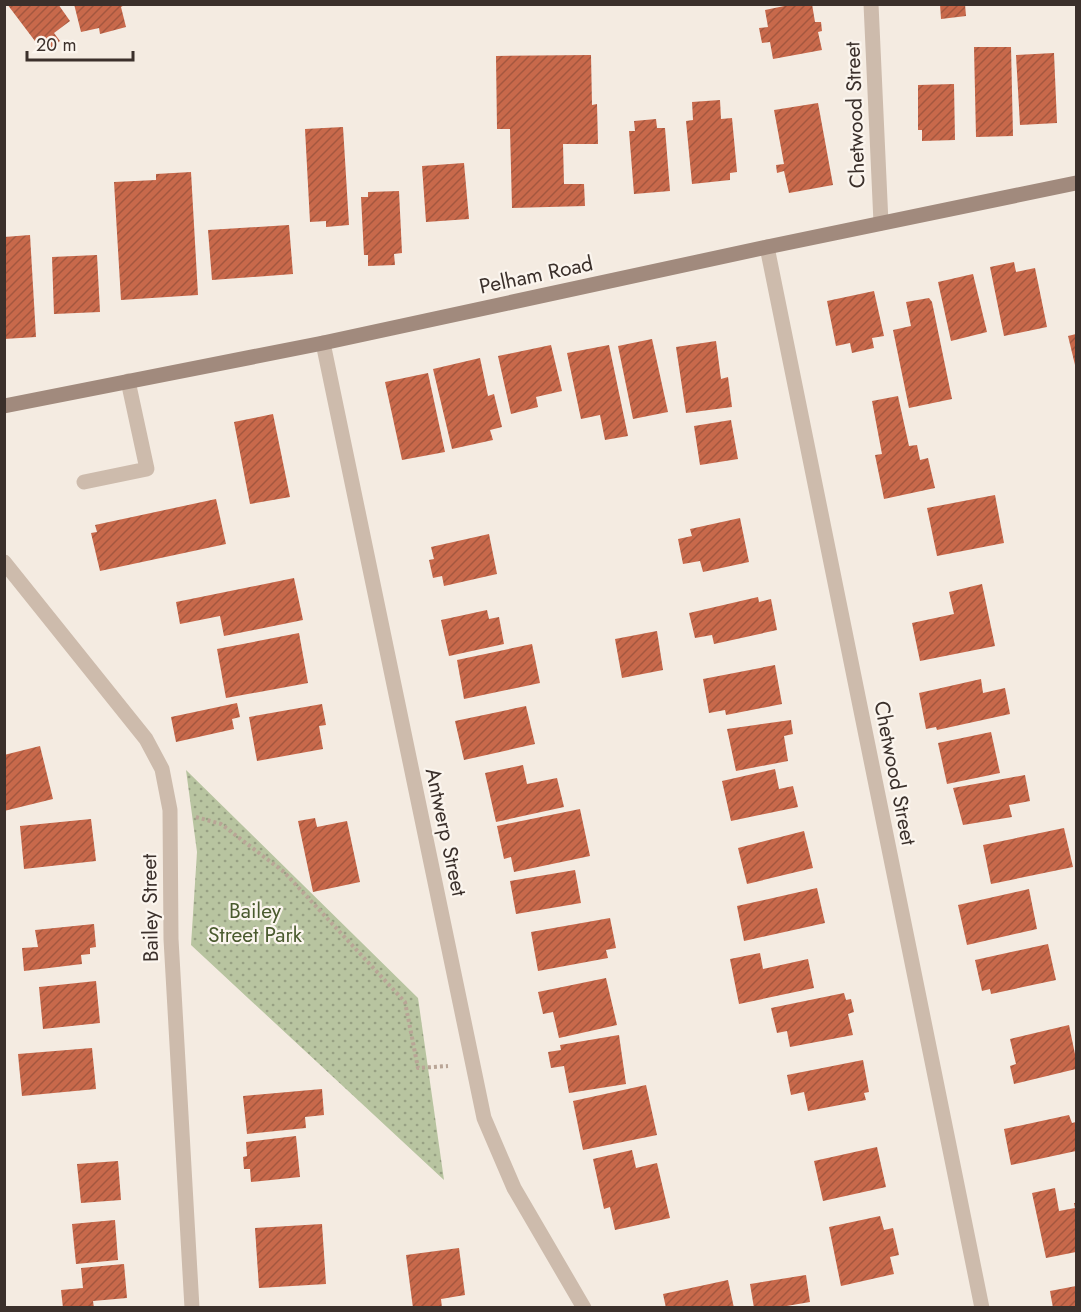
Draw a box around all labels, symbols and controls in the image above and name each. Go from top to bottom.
scale bar [27,24,134,62]
text: 20 m [36,32,76,58]
street label: Chetwood Street [837,41,873,189]
street label: Pelham Road [476,248,596,302]
street label: Chetwood Street [866,698,924,848]
street label: Antwerp Street [418,765,474,899]
street label: Bailey Street [134,854,166,962]
park label: Bailey Street Park [208,896,303,950]

